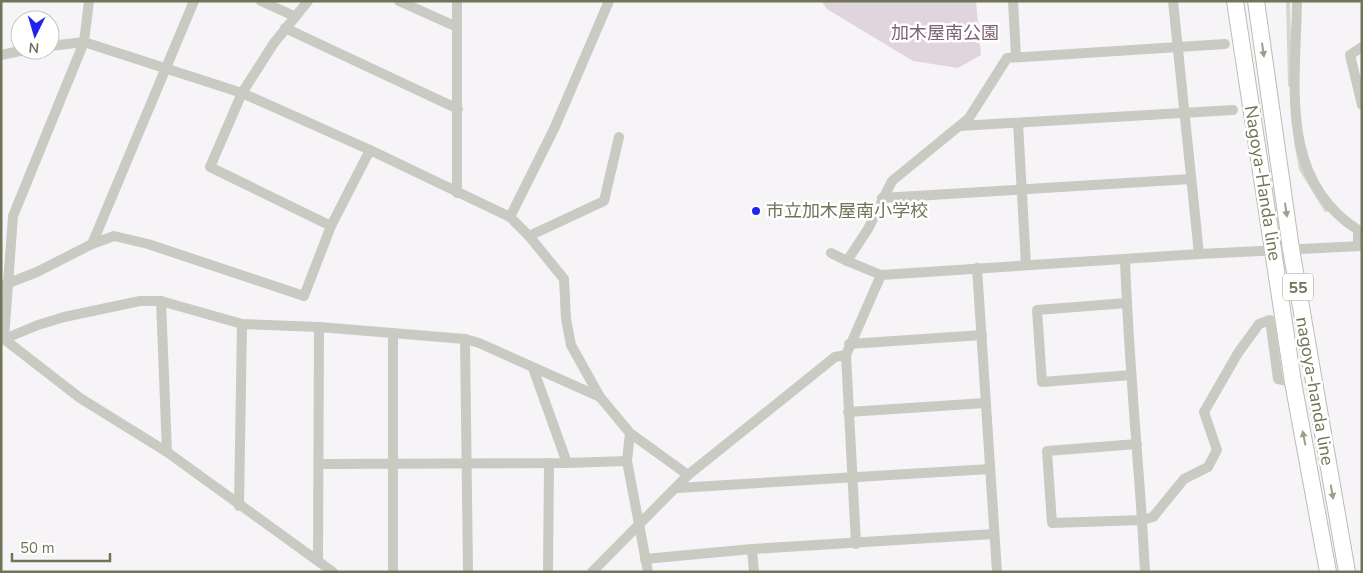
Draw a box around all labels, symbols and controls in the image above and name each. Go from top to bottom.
north arrow [10,10,60,60]
park label: 加木屋南公園 [891,21,999,45]
text: N [28,38,40,57]
one-way arrow [1259,42,1267,58]
street label: Nagoya-Handa line [1239,104,1287,262]
place label: 市立加木屋南小学校 [766,199,928,223]
one-way arrow [1282,203,1290,219]
marker: 市立加木屋南小学校 [750,205,762,217]
road number: 55 [1283,274,1313,300]
street label: nagoya-handa line [1290,315,1340,467]
one-way arrow [1299,429,1307,445]
one-way arrow [1328,484,1336,500]
scale bar [12,530,110,562]
text: 50 m [20,538,55,558]

